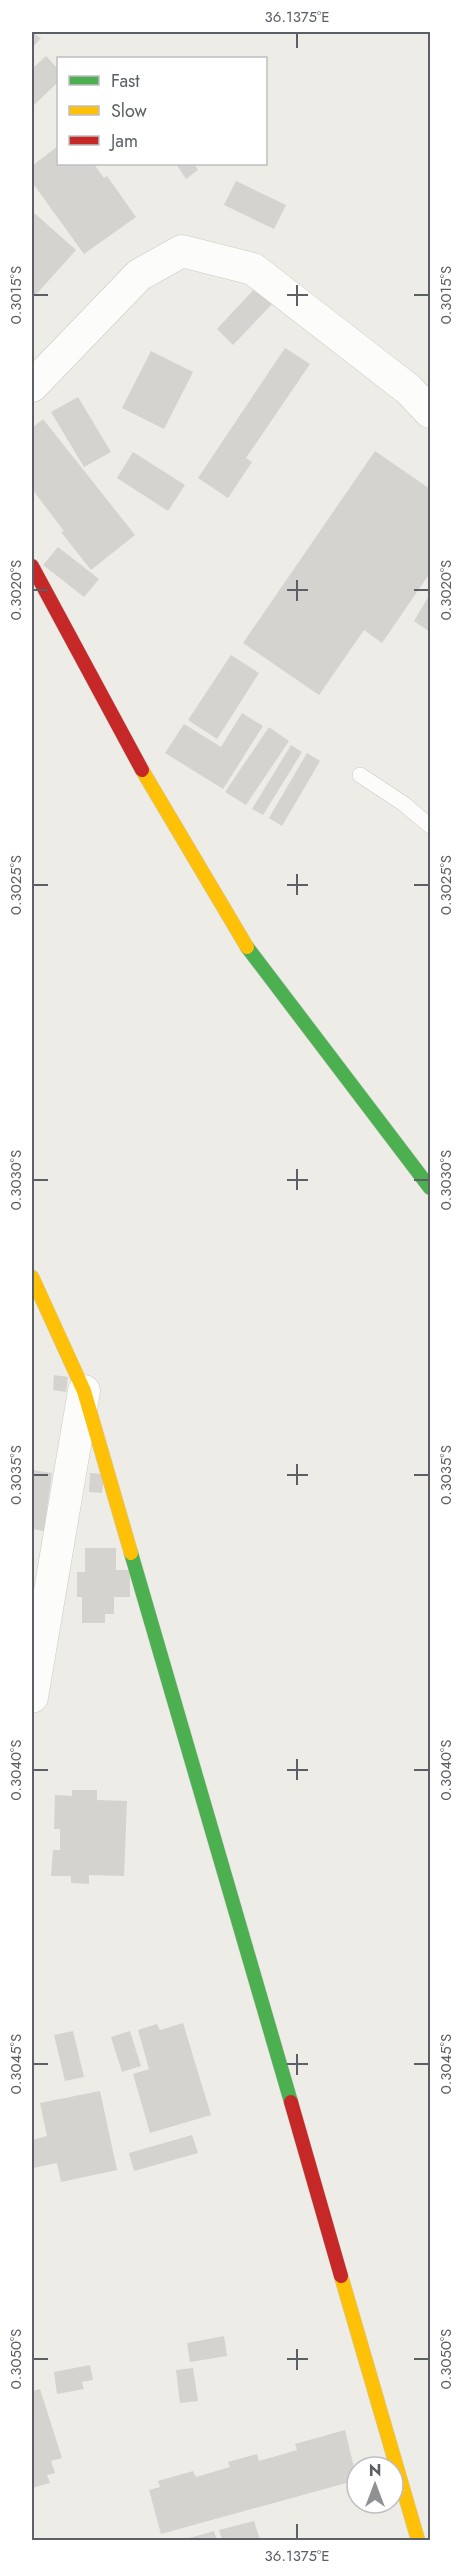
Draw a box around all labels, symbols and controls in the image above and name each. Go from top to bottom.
text: 36.1375°E [265,6,329,28]
legend [57,57,267,165]
text: Fast [111,68,140,94]
text: Slow [111,98,148,124]
text: Jam [109,128,138,154]
text: 0.3015°S [5,266,27,324]
text: 0.3015°S [435,266,457,324]
text: 0.3020°S [5,560,27,620]
text: 0.3020°S [435,560,457,620]
text: 0.3025°S [5,855,27,915]
text: 0.3025°S [435,855,457,915]
text: 0.3030°S [5,1150,27,1210]
text: 0.3030°S [435,1150,457,1210]
text: 0.3035°S [5,1445,27,1505]
text: 0.3035°S [435,1445,457,1505]
text: 0.3040°S [5,1740,27,1800]
text: 0.3040°S [435,1740,457,1800]
text: 0.3045°S [5,2034,27,2094]
text: 0.3045°S [435,2034,457,2094]
text: 0.3050°S [5,2329,27,2389]
text: 0.3050°S [435,2329,457,2389]
north arrow [345,2455,405,2515]
text: N [369,2459,381,2482]
text: 36.1375°E [265,2545,329,2567]

